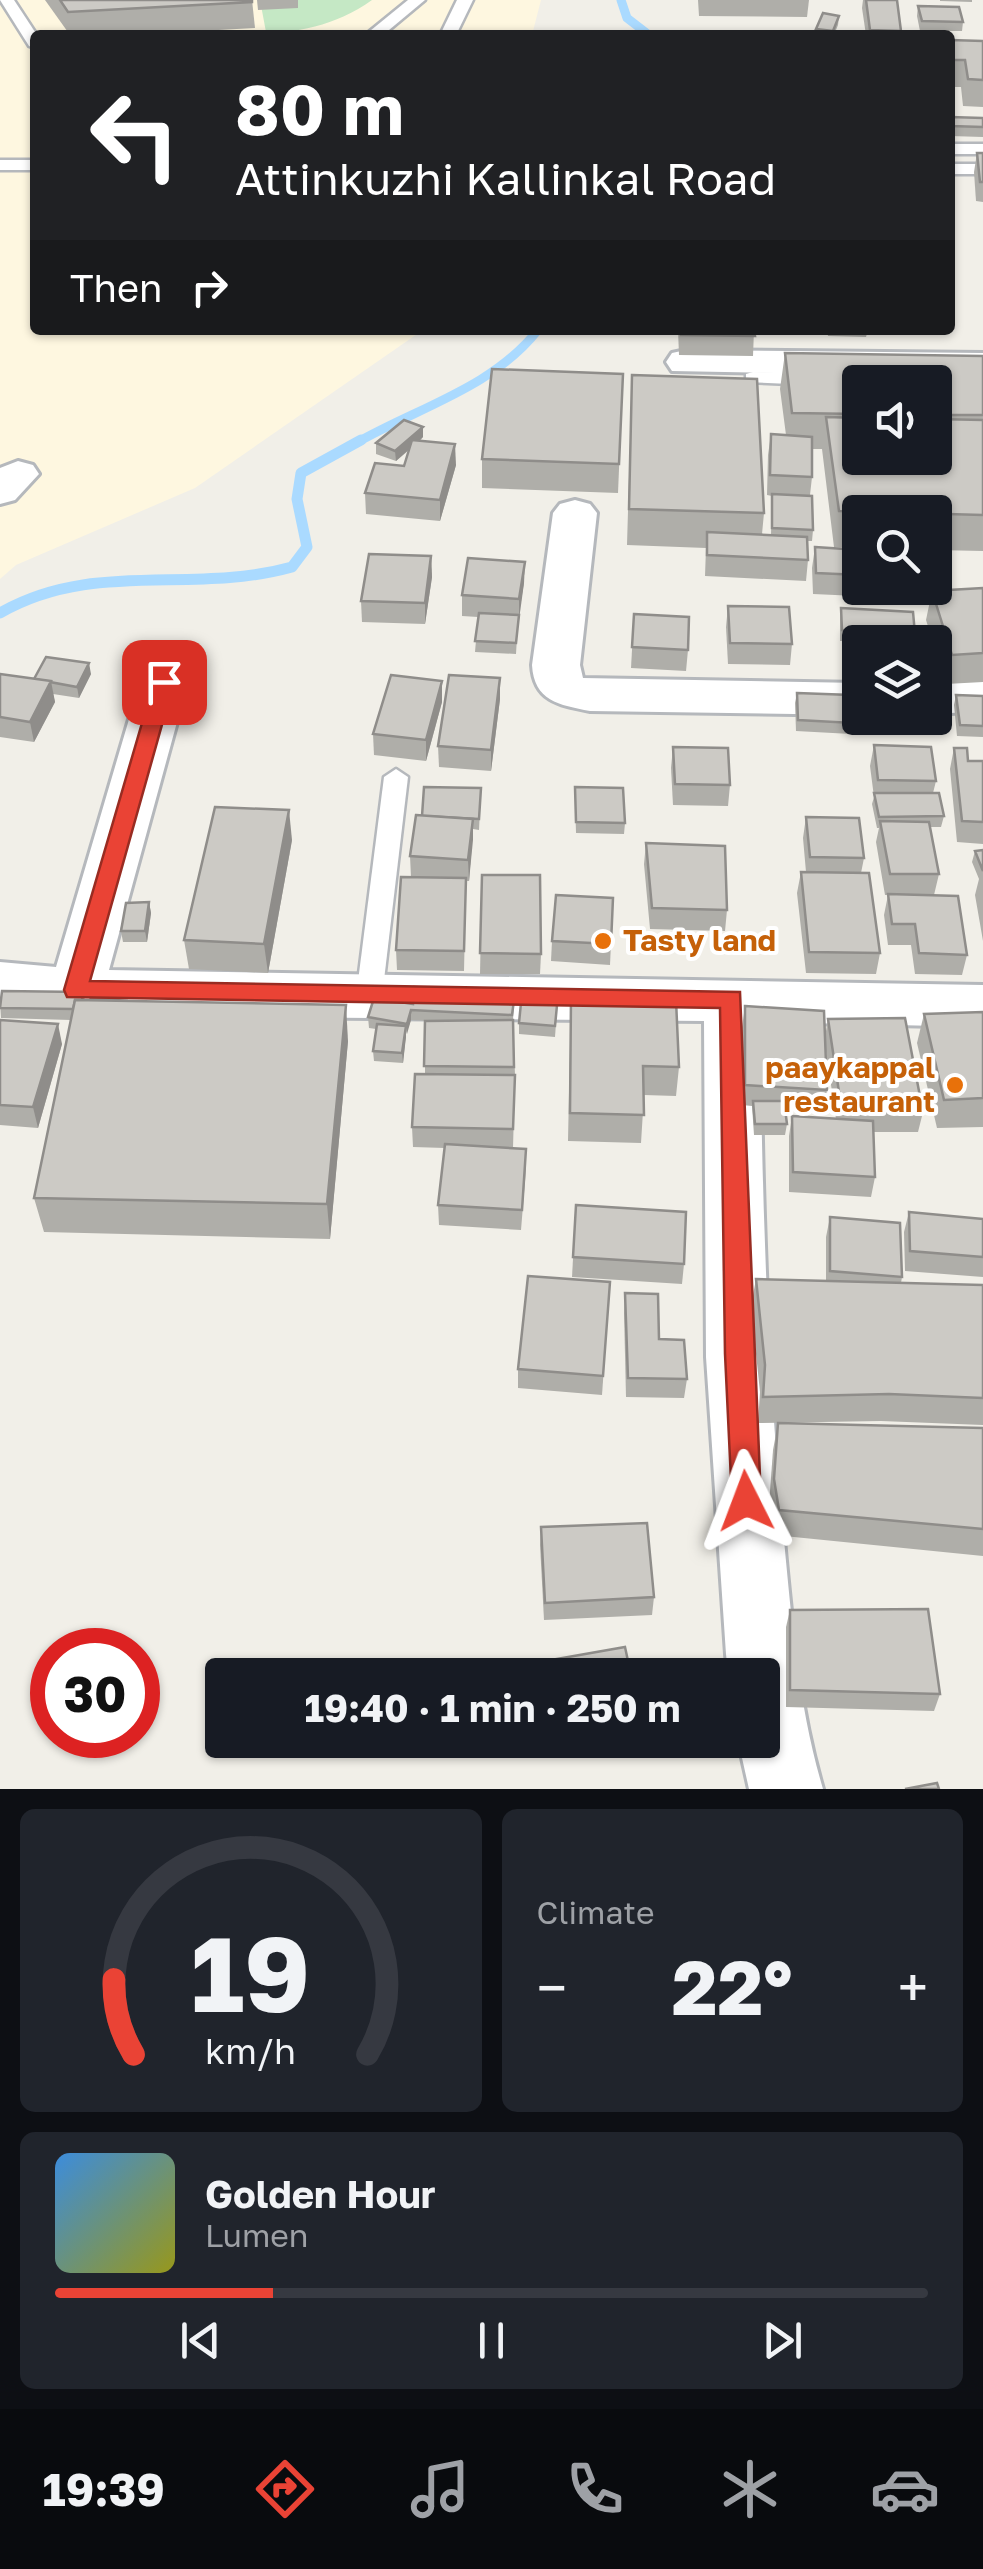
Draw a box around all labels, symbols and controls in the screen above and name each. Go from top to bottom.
text: 80 m [235,66,404,150]
icon: left [70,70,200,200]
text: Attinkuzhi Kallinkal Road [235,151,776,205]
icon: right [182,260,237,315]
text: Then [70,265,162,310]
map controls [842,365,952,735]
button: sound [842,365,952,475]
button: search [842,495,952,605]
button: layers [842,625,952,735]
pin [122,640,207,725]
icon: arrive [137,655,192,710]
place label: Tasty land [623,922,776,958]
marker: Tasty land [592,930,614,952]
place label: paaykappal restaurant [765,1049,935,1119]
marker: paaykappal restaurant [944,1074,966,1096]
position arrow [694,1449,798,1553]
speed limit sign: 30 [30,1628,160,1758]
text: 19:40 · 1 min · 250 m [304,1685,681,1730]
text: Climate [537,1893,655,1931]
text: 19 [191,1910,311,2035]
text: 22° [672,1941,793,2032]
text: − [537,1954,567,2020]
text: + [898,1954,928,2020]
text: km/h [205,2029,296,2072]
text: Golden Hour [205,2171,436,2216]
text: Lumen [205,2216,309,2254]
icon: previous [173,2313,228,2368]
icon: pause [464,2313,519,2368]
icon: next [755,2313,810,2368]
icon: directions [250,2454,320,2524]
icon: music [405,2454,475,2524]
icon: phone [560,2454,630,2524]
icon: climate [715,2454,785,2524]
icon: car [870,2454,940,2524]
text: 19:39 [43,2462,165,2516]

